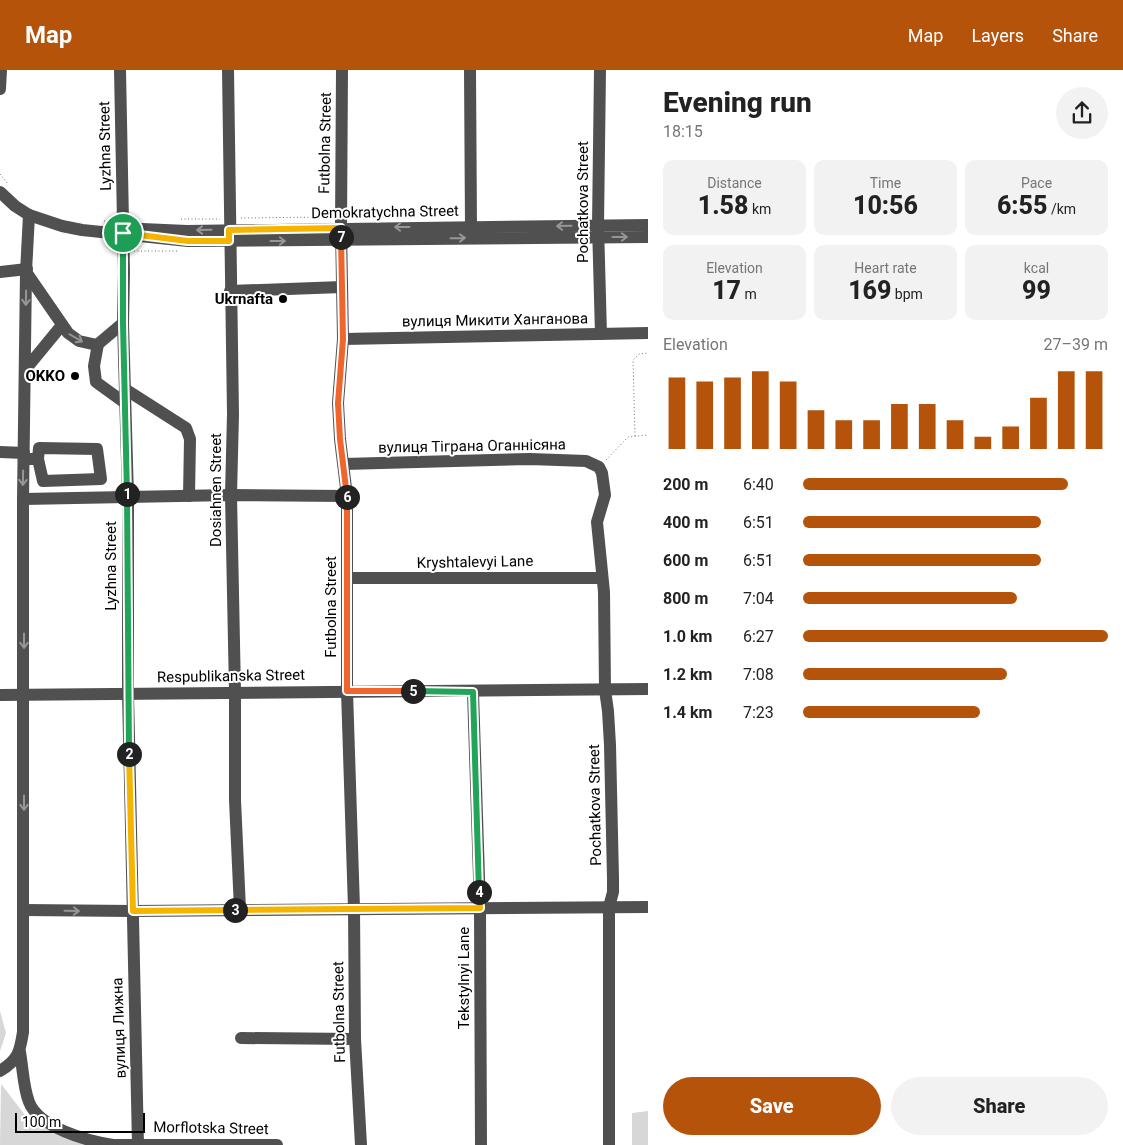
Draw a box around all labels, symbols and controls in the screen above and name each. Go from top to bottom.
text: Map [25,21,72,49]
text: Map [908,25,943,46]
text: Layers [971,25,1024,46]
text: Share [1052,25,1098,46]
text: Evening run [663,86,812,119]
button: share [1056,87,1108,139]
street label: Futbolna Street [315,92,335,194]
street label: Lyzhna Street [95,101,115,191]
text: 18:15 [663,122,703,141]
street label: Pochatkova Street [574,141,592,263]
text: Distance [707,175,762,191]
text: Time [870,175,901,191]
text: Pace [1021,175,1052,191]
text: 1.58 [698,191,748,220]
text: 10:56 [853,191,918,220]
text: 6:55 [997,191,1047,220]
text: km [748,201,771,217]
text: /km [1047,201,1076,217]
street label: Demokratychna Street [311,202,459,222]
pin [102,212,144,254]
icon: arrive [109,219,137,247]
one-way arrow [557,221,573,231]
one-way arrow [394,222,410,232]
pin: 7 [328,224,354,250]
one-way arrow [197,226,213,235]
text: 7 [337,229,346,245]
one-way arrow [612,232,628,242]
one-way arrow [450,234,466,243]
one-way arrow [270,236,286,245]
text: Elevation [706,260,763,276]
text: Heart rate [854,260,917,276]
text: kcal [1024,260,1049,276]
text: 17 [712,276,741,305]
text: 169 [848,276,891,305]
text: 99 [1022,276,1051,305]
text: m [741,286,757,302]
text: bpm [891,286,923,302]
one-way arrow [21,290,31,306]
place label: Ukrnafta [215,290,273,308]
marker: Ukrnafta [277,293,289,305]
street label: вулиця Микити Ханганова [402,309,588,331]
one-way arrow [69,333,84,343]
text: Elevation [663,335,728,354]
text: 27–39 m [1044,335,1108,354]
place label: OKKO [25,367,65,385]
marker: OKKO [69,370,81,382]
street label: Dosiahnen Street [207,433,225,547]
street label: вулиця Тіграна Оганнісяна [378,435,566,457]
one-way arrow [19,470,28,486]
text: 200 m [663,475,708,494]
text: 6:40 [743,475,774,494]
pin: 1 [114,482,140,506]
pin: 6 [334,484,360,510]
text: 1 [123,486,132,502]
text: 6 [343,489,352,505]
text: 400 m [663,513,708,532]
text: 6:51 [743,513,774,532]
street label: Lyzhna Street [102,521,120,611]
text: 600 m [663,551,708,570]
text: 6:51 [743,551,774,570]
street label: Kryshtalevyi Lane [417,552,533,572]
street label: Futbolna Street [322,556,340,658]
text: 800 m [663,589,708,608]
text: 7:04 [743,589,774,608]
text: 1.0 km [663,627,712,646]
text: 6:27 [743,627,774,646]
one-way arrow [19,632,29,648]
text: 1.2 km [663,665,712,684]
text: 7:08 [743,665,774,684]
street label: Respublikanska Street [157,666,305,686]
pin: 5 [400,678,426,704]
text: 5 [409,683,418,699]
text: 1.4 km [663,703,712,722]
text: 7:23 [743,703,774,722]
pin: 2 [116,742,142,766]
street label: Pochatkova Street [585,744,605,866]
text: 2 [125,746,134,762]
one-way arrow [19,794,29,811]
pin: 4 [466,880,492,904]
text: 4 [475,884,484,900]
pin: 3 [222,898,248,922]
text: 3 [231,902,240,918]
one-way arrow [63,906,79,916]
street label: Tekstylnyi Lane [455,927,473,1029]
street label: Futbolna Street [329,961,349,1063]
street label: вулиця Лижна [108,977,130,1079]
button: Save [663,1077,881,1135]
button: Share [891,1077,1108,1135]
scale bar [15,1110,145,1133]
text: 100 m [22,1114,61,1130]
street label: Morflotska Street [153,1118,269,1138]

